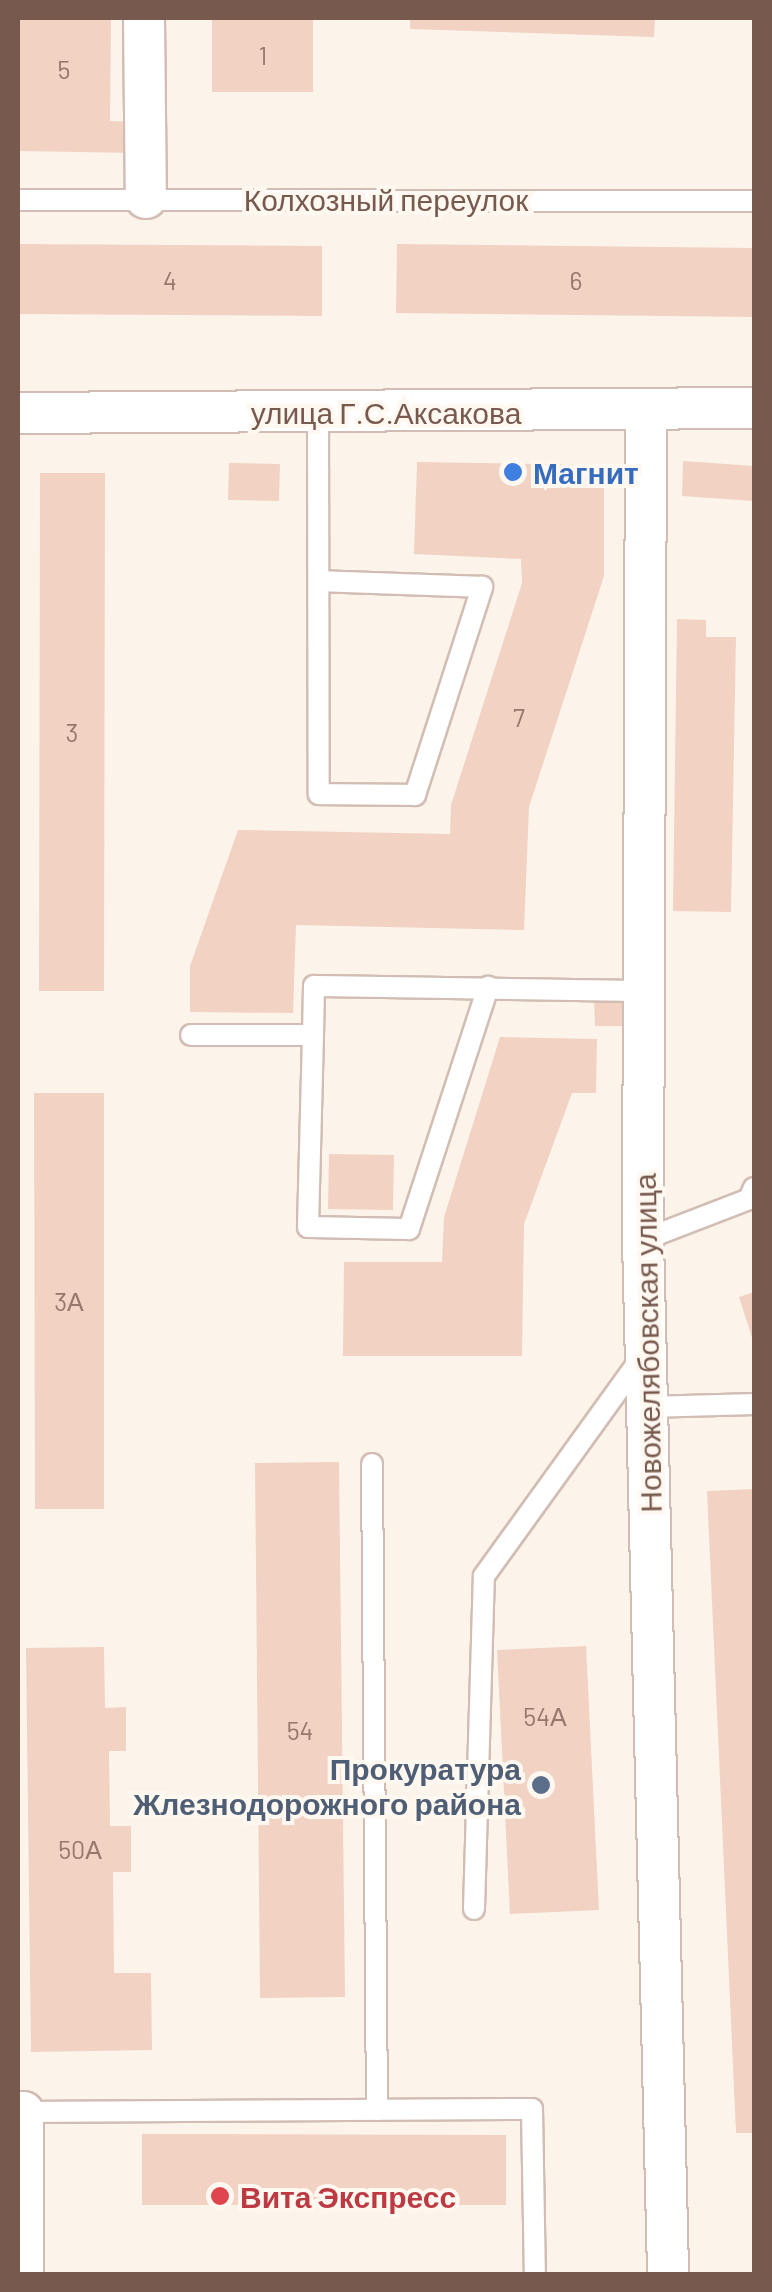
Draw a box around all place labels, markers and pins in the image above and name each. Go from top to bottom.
place label: Магнит [533,454,639,490]
marker: Магнит [502,461,524,483]
place label: Прокуратура Жлезнодорожного района [133,1750,521,1820]
marker: Прокуратура Жлезнодорожного района [530,1774,552,1796]
place label: Вита Экспресс [240,2178,456,2214]
marker: Вита Экспресс [209,2185,231,2207]

